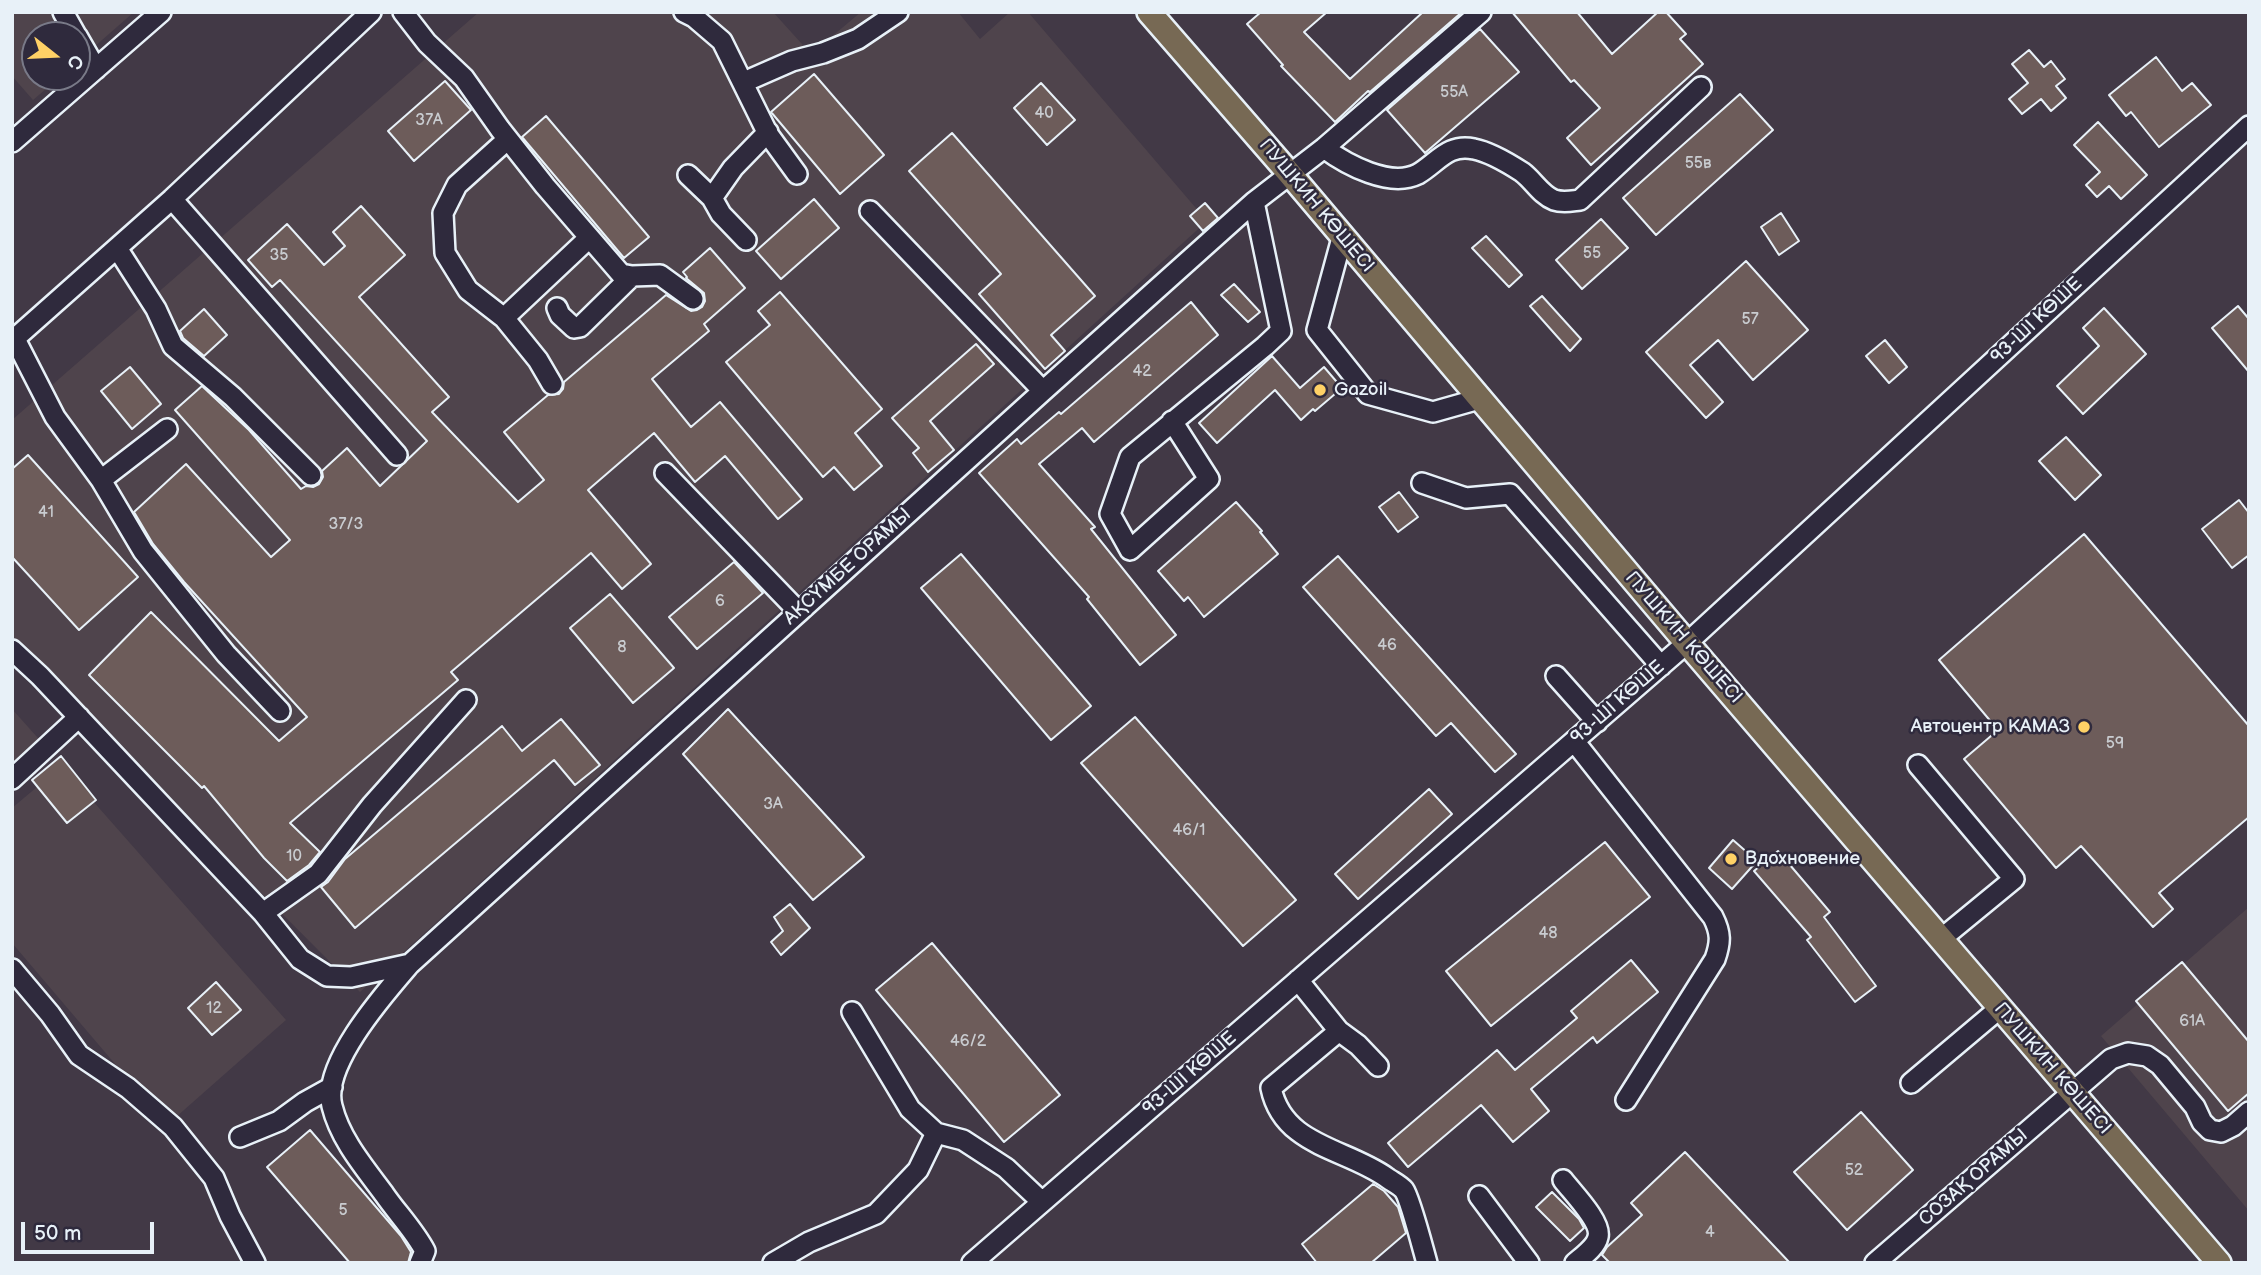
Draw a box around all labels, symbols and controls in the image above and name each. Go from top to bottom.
north arrow [21,21,91,91]
text: С [62,52,88,72]
house number: 55А [1440,83,1468,103]
house number: 40 [1034,104,1054,124]
house number: 37А [415,111,443,131]
street label: ПУШКИН КӨШЕСІ [1254,135,1378,277]
house number: 55в [1685,154,1711,174]
house number: 55 [1583,244,1601,264]
house number: 35 [269,246,289,266]
street label: 93-ШІ КӨШЕ [1987,273,2087,369]
house number: 57 [1741,310,1759,330]
house number: 42 [1132,362,1152,382]
place label: Gazoil [1334,379,1387,401]
marker: Gazoil [1312,382,1328,398]
house number: 41 [38,503,54,523]
street label: АҚСҮМБЕ ОРАМЫ [780,504,916,630]
house number: 37/3 [329,515,363,535]
street label: ПУШКИН КӨШЕСІ [1620,568,1746,708]
house number: 6 [715,592,725,612]
house number: 46 [1377,636,1397,656]
house number: 8 [617,638,627,658]
street label: 93-ШІ КӨШЕ [1566,656,1670,750]
place label: Автоцентр КАМАЗ [1911,716,2070,738]
marker: Автоцентр КАМАЗ [2076,719,2092,735]
house number: 59 [2106,734,2124,754]
house number: 3А [763,795,783,815]
house number: 46/1 [1173,821,1205,841]
house number: 10 [286,847,302,867]
place label: Вдохновение [1745,848,1860,870]
marker: Вдохновение [1723,851,1739,867]
house number: 48 [1538,924,1558,944]
house number: 12 [206,999,222,1019]
street label: ПУШКИН КӨШЕСІ [1989,999,2115,1139]
house number: 61А [2179,1012,2205,1032]
street label: 93-ШІ КӨШЕ [1138,1027,1242,1121]
house number: 46/2 [950,1032,986,1052]
street label: СОЗАҚ ОРАМЫ [1915,1125,2033,1231]
house number: 52 [1845,1161,1863,1181]
house number: 5 [338,1201,348,1221]
scale bar [24,1208,158,1252]
text: 50 m [34,1221,81,1246]
house number: 4 [1705,1223,1715,1243]

